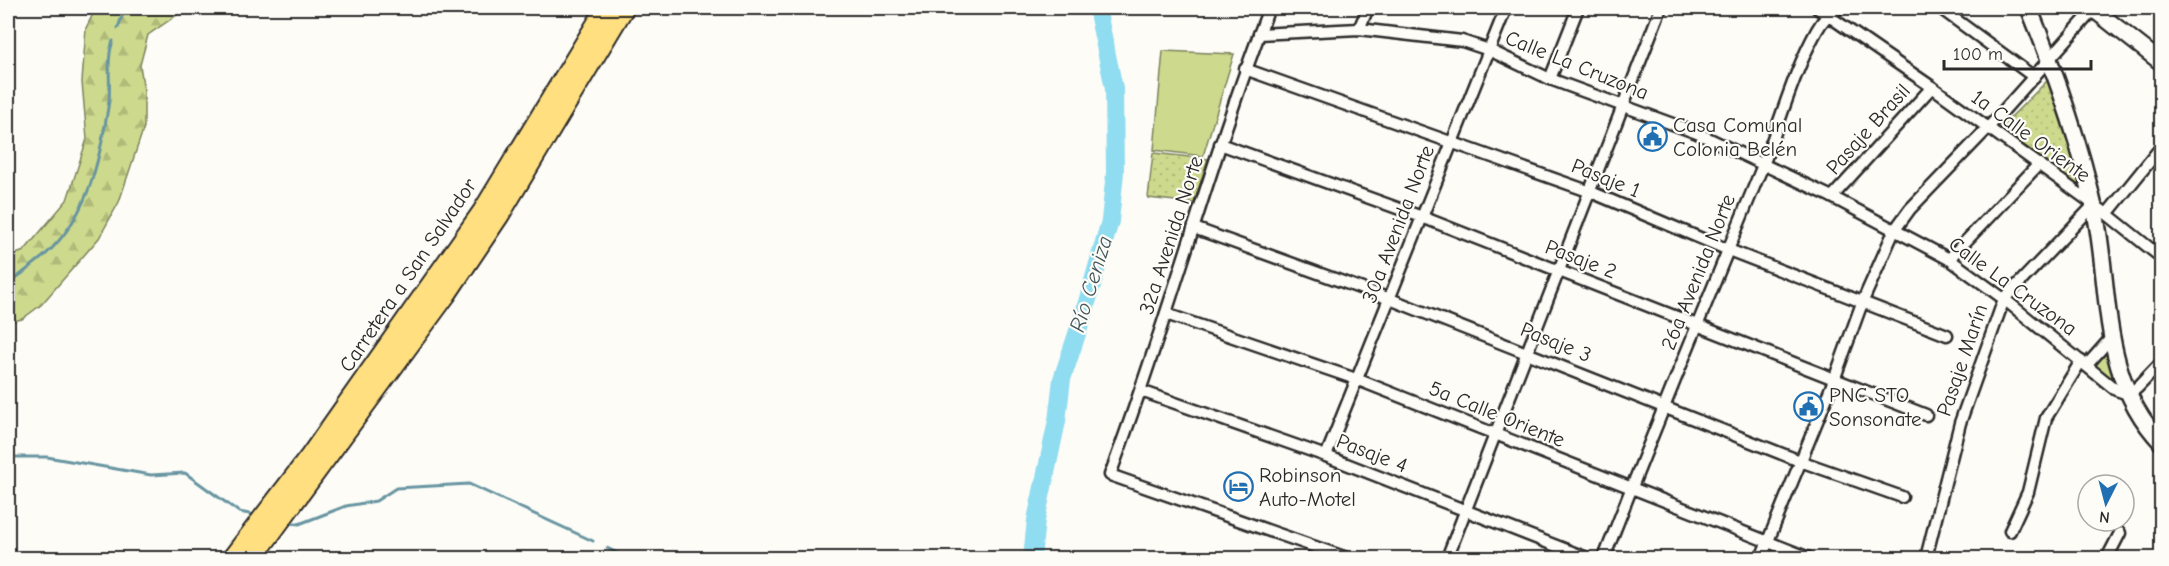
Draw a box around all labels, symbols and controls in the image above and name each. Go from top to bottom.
street label: Calle La Cruzona [1502,25,1652,105]
scale bar [1944,33,2091,71]
text: 100 m [1953,44,2003,65]
street label: Pasaje Brasil [1821,79,1915,179]
street label: 1a Calle Oriente [1967,85,2095,187]
place label: Casa Comunal Colonia Belén [1673,113,1802,161]
public building icon: Casa Comunal Colonia Belén [1636,121,1668,153]
street label: 30a Avenida Norte [1357,142,1439,306]
street label: 32a Avenida Norte [1134,153,1208,317]
street label: Pasaje 1 [1568,153,1644,203]
street label: Carretera a San Salvador [334,173,482,376]
street label: 26a Avenida Norte [1656,191,1740,353]
street label: Calle La Cruzona [1944,231,2082,341]
water label: Río Ceniza [1064,233,1118,335]
street label: Pasaje 2 [1542,234,1620,284]
street label: Pasaje Marín [1932,301,1992,419]
street label: Pasaje 3 [1517,317,1595,367]
street label: 5a Calle Oriente [1426,376,1568,452]
place label: PNC STO Sonsonate [1829,383,1921,431]
public building icon: PNC STO Sonsonate [1792,391,1824,423]
street label: Pasaje 4 [1333,429,1411,477]
place label: Robinson Auto-Motel [1259,463,1356,511]
hotel icon: Robinson Auto-Motel [1222,471,1254,503]
north arrow [2076,473,2136,533]
text: N [2098,507,2111,526]

